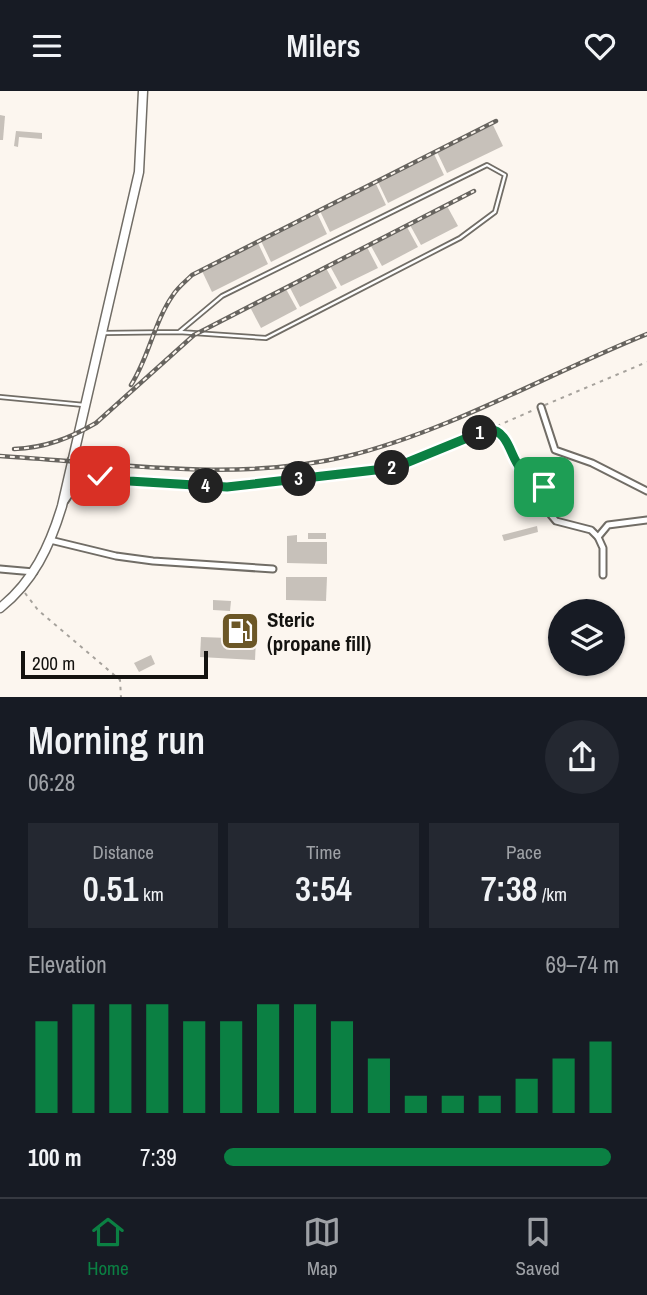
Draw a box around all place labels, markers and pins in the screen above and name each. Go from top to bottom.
pin: 1 [462,415,498,451]
pin [70,446,130,506]
pin: 2 [374,451,410,485]
pin [514,457,574,517]
pin: 3 [282,461,316,497]
pin: 4 [188,469,224,503]
place label: Steric (propane fill) [267,605,372,658]
fuel station icon: Steric (propane fill) [219,610,261,652]

